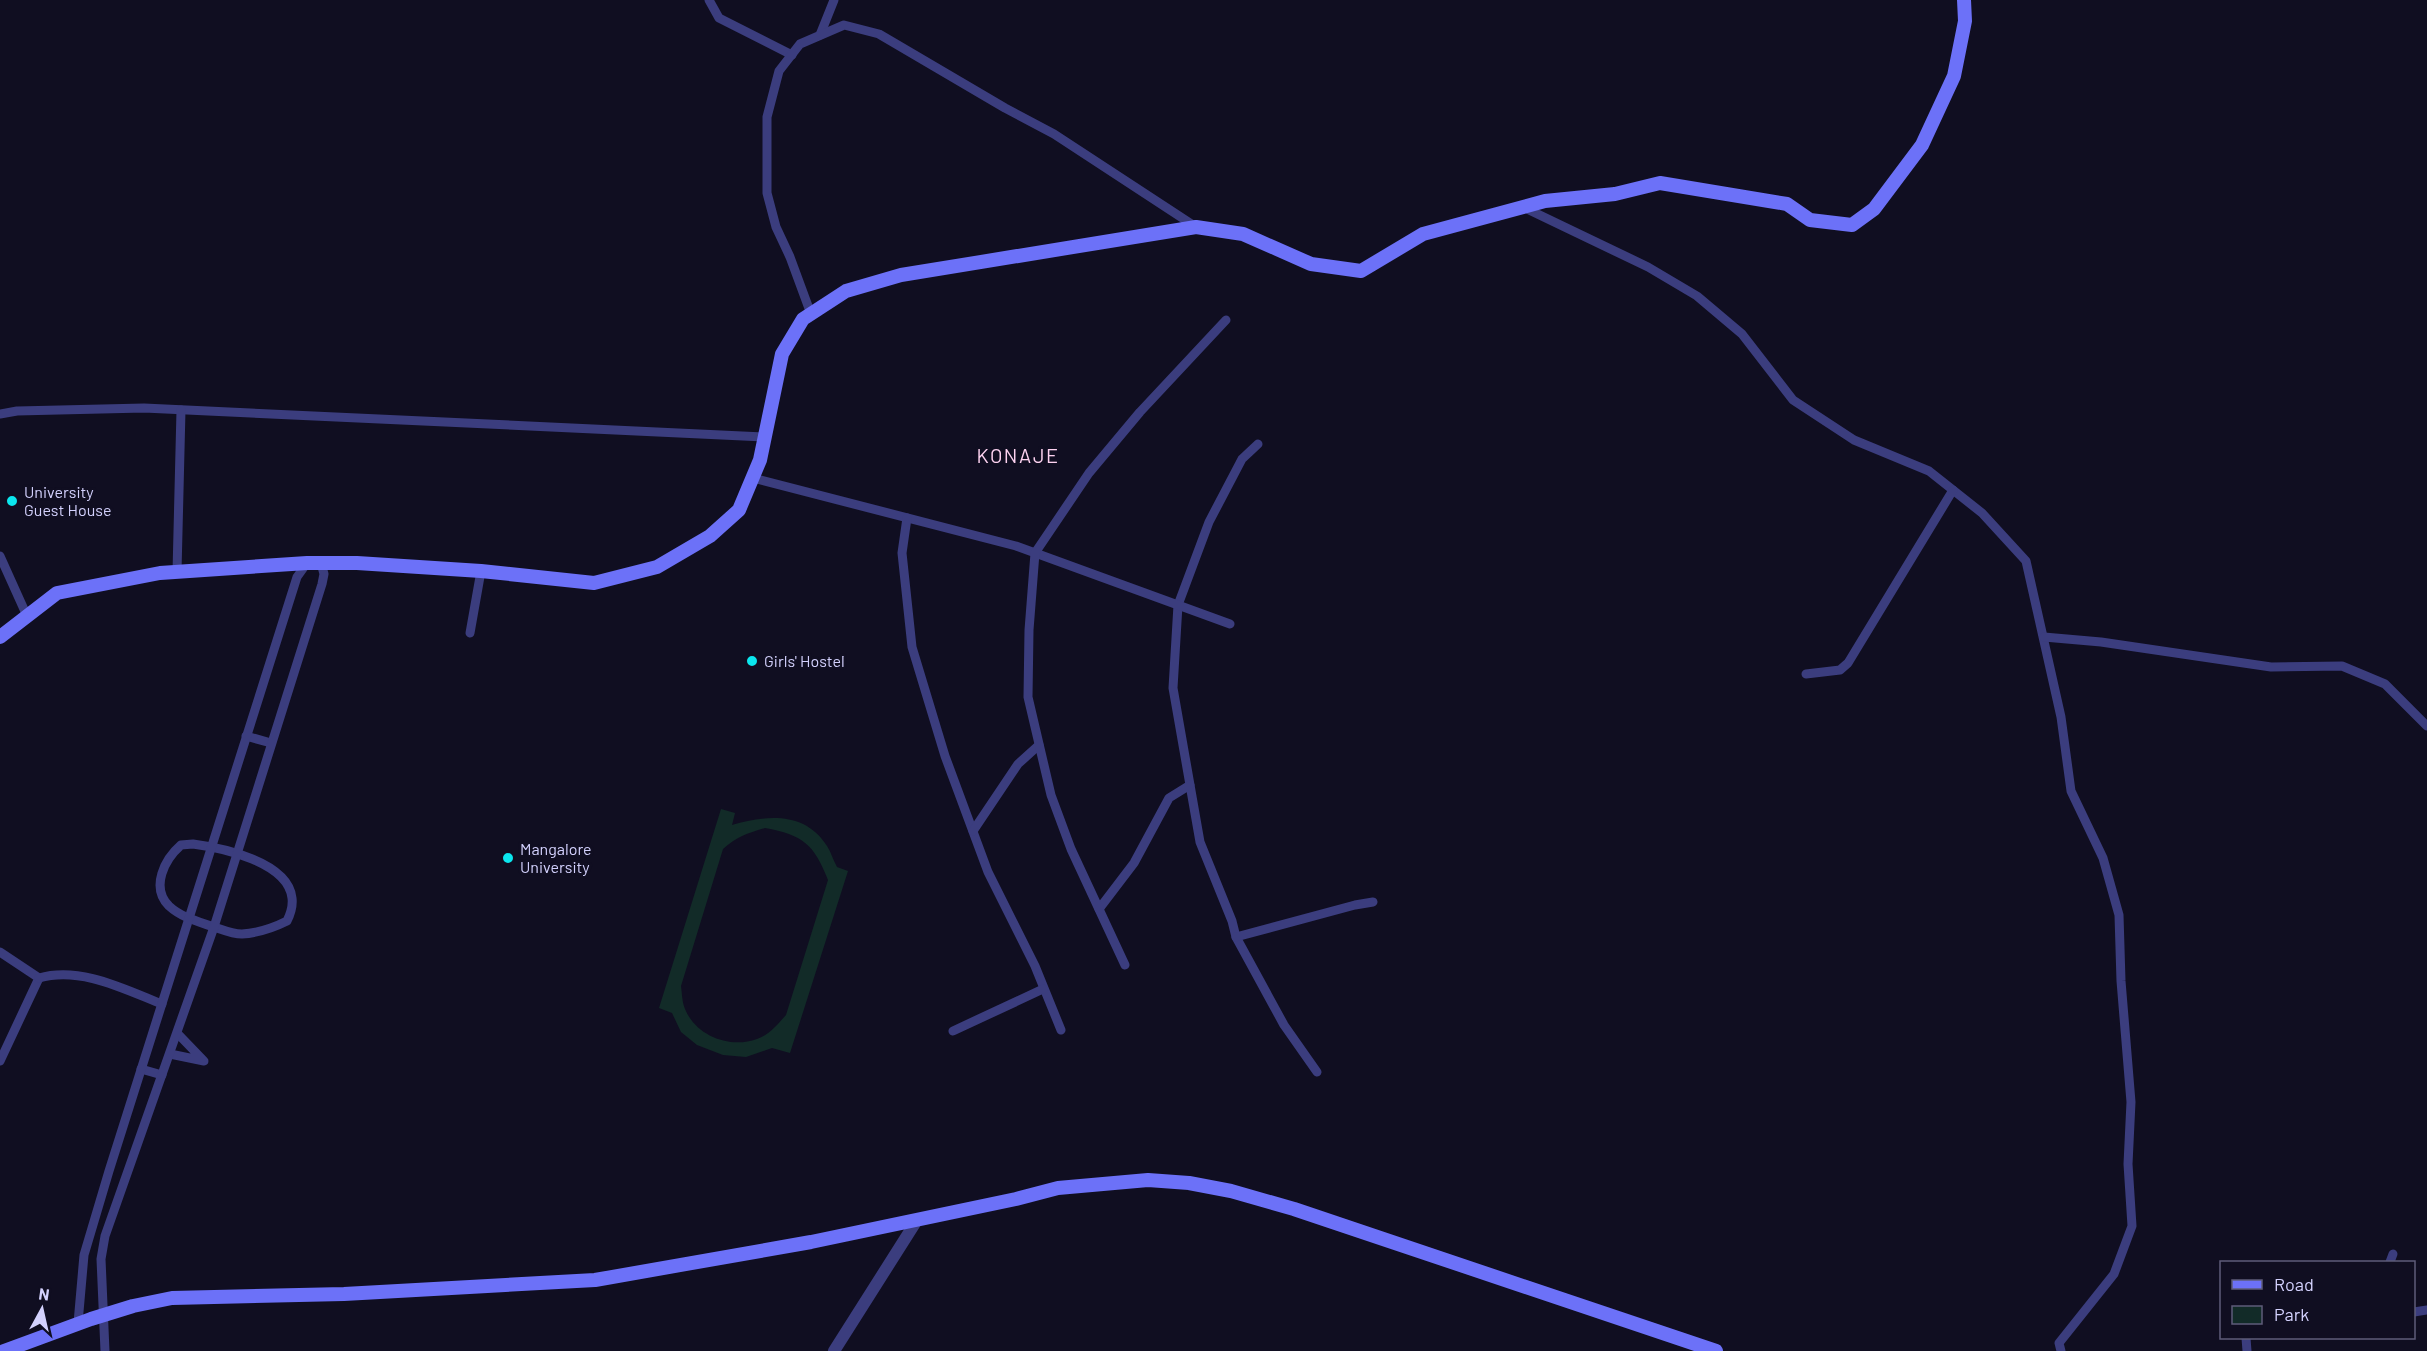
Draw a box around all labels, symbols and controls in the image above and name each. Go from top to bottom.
district label: KONAJE [976,443,1060,467]
place label: University Guest House [24,482,111,519]
marker: University Guest House [5,494,19,508]
place label: Girls' Hostel [764,651,845,670]
marker: Girls' Hostel [745,654,759,668]
place label: Mangalore University [520,839,592,876]
marker: Mangalore University [501,851,515,865]
legend [2220,1261,2415,1339]
text: Road [2274,1273,2314,1295]
north arrow [12,1279,72,1339]
text: N [38,1284,51,1304]
text: Park [2274,1303,2309,1325]

